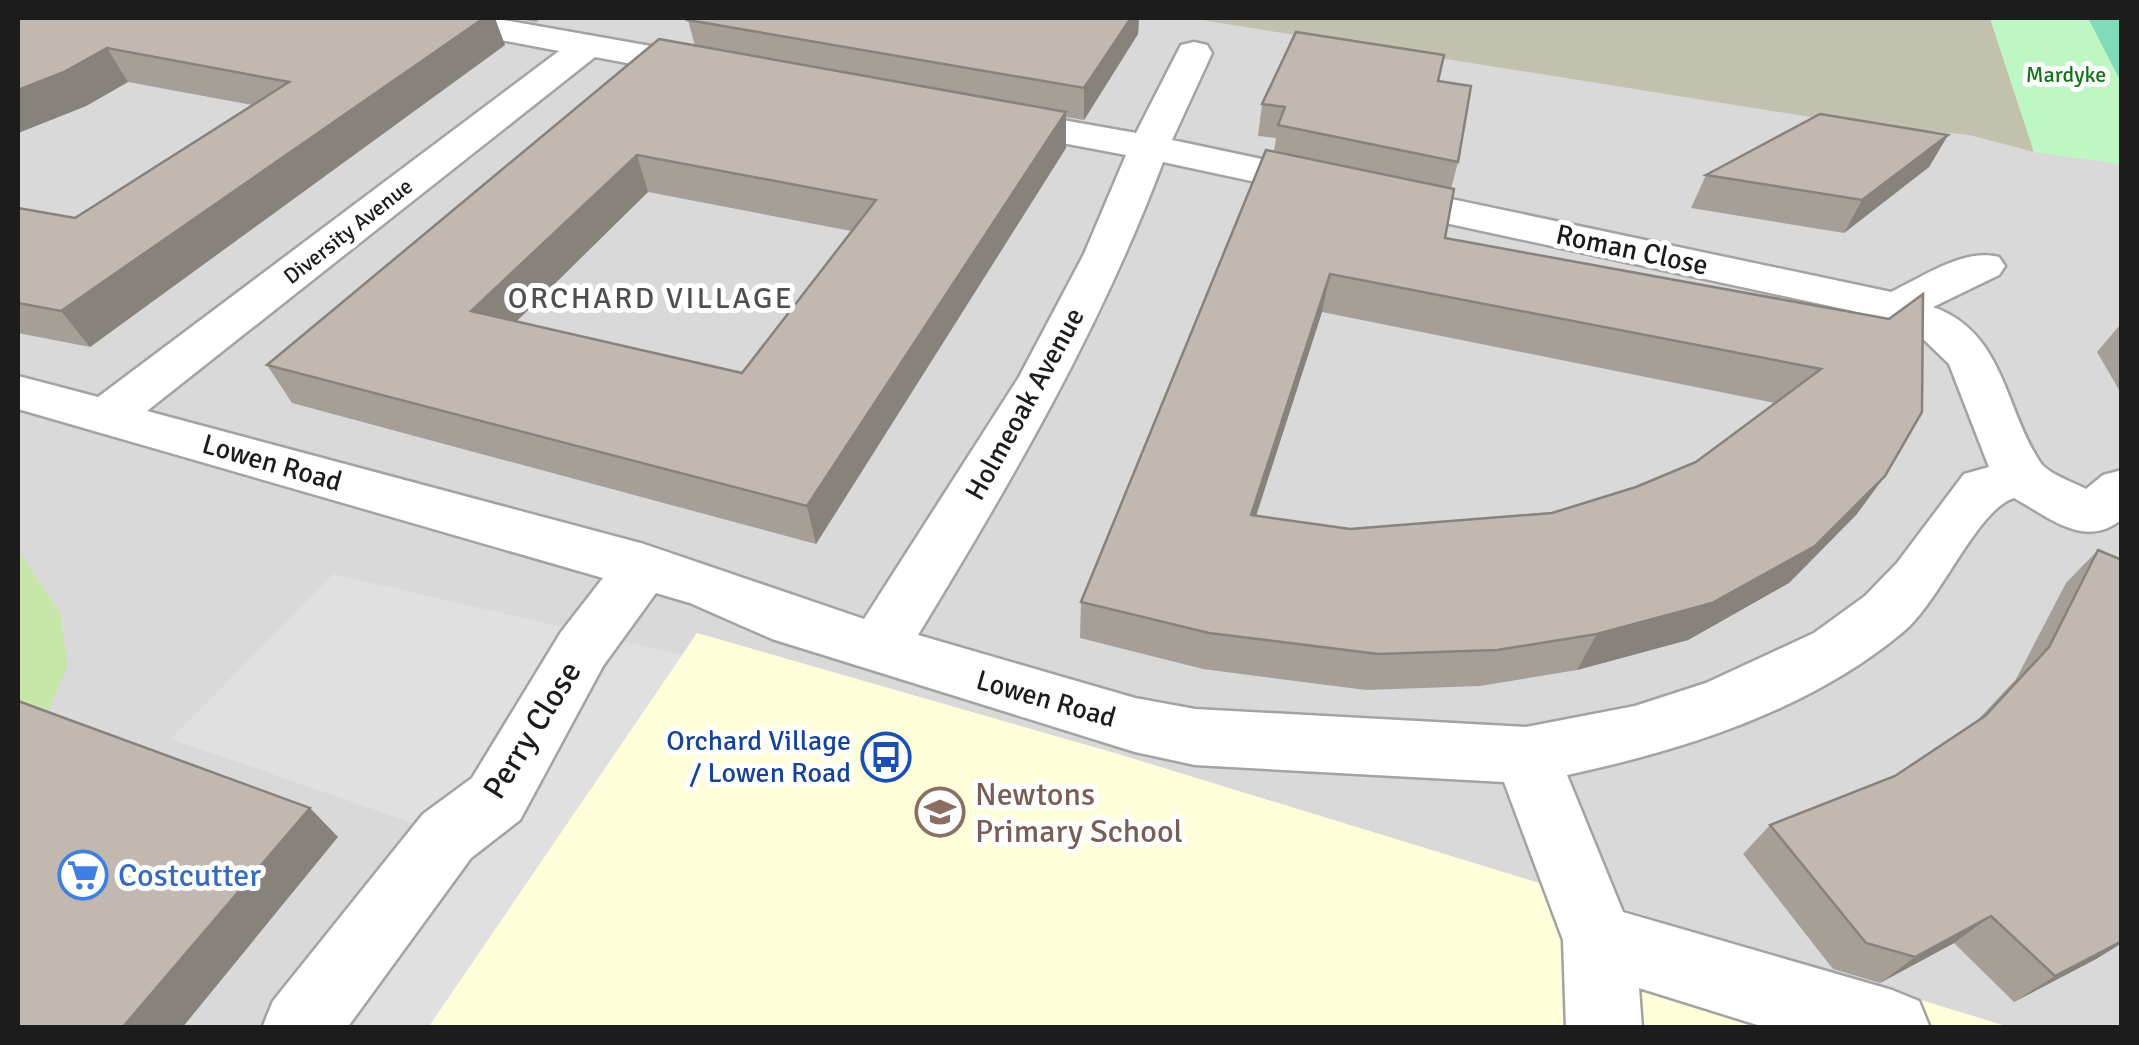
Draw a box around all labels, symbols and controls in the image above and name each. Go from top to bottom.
park label: Mardyke [2026,61,2106,88]
street label: Diversity Avenue [278,172,418,290]
street label: Roman Close [1553,217,1711,283]
district label: ORCHARD VILLAGE [508,280,794,317]
street label: Holmeoak Avenue [958,302,1092,506]
street label: Lowen Road [198,427,346,499]
street label: Perry Close [474,654,590,806]
street label: Lowen Road [972,663,1120,735]
place label: Orchard Village / Lowen Road [666,724,851,790]
bus stop icon: Orchard Village / Lowen Road [860,731,912,783]
place label: Newtons Primary School [975,775,1183,851]
school or university icon: Newtons Primary School [914,786,966,838]
supermarket icon: Costcutter [57,849,109,901]
place label: Costcutter [118,856,261,895]

